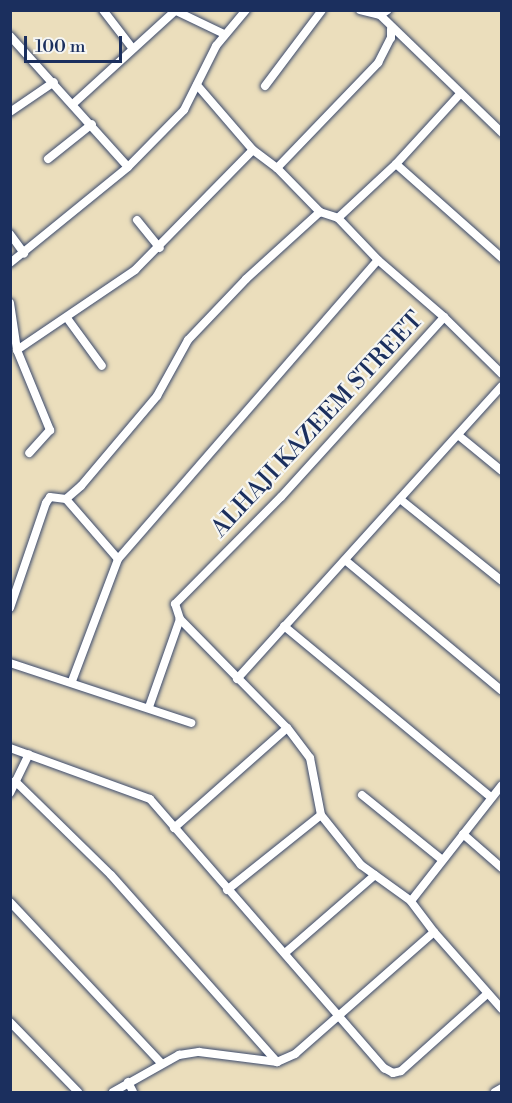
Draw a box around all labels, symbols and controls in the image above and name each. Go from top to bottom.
scale bar [27,24,124,62]
text: 100 m [35,35,86,58]
street label: ALHAJI KAZEEM STREET [206,306,430,544]

